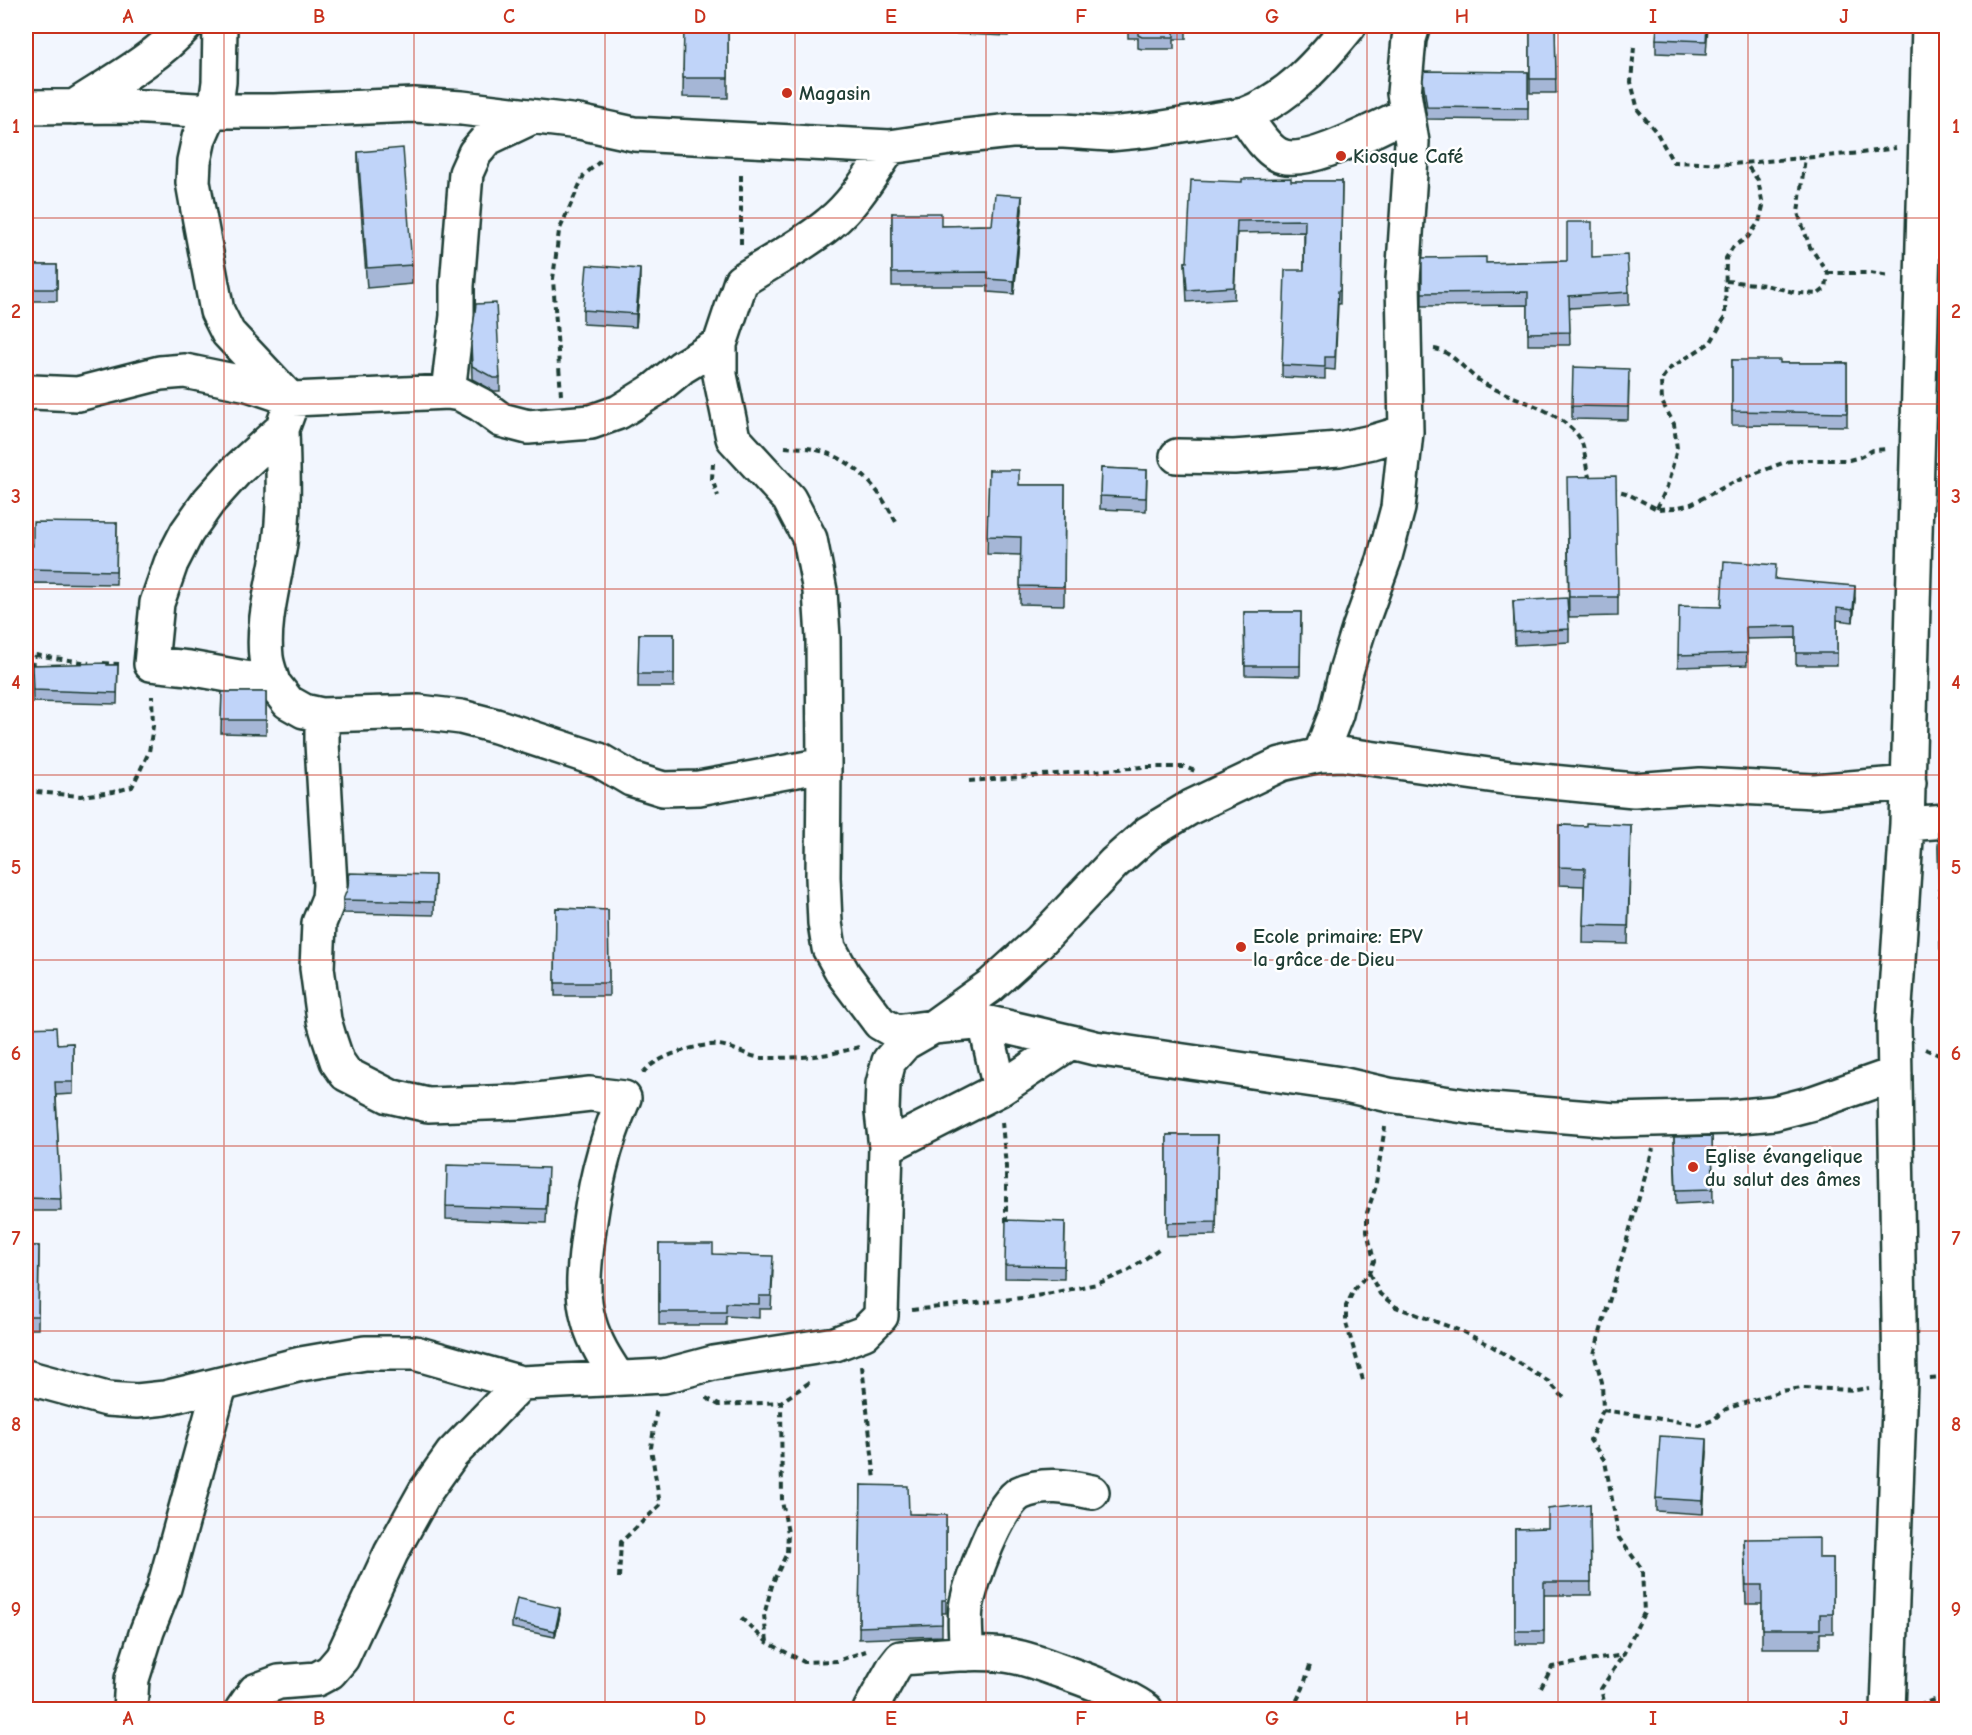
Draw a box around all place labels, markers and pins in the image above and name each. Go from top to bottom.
place label: Magasin [799,82,871,105]
marker: Magasin [780,86,794,100]
place label: Kiosque Café [1353,145,1463,168]
marker: Kiosque Café [1334,149,1348,163]
place label: Ecole primaire: EPV la grâce de Dieu [1253,925,1423,971]
marker: Ecole primaire: EPV la grâce de Dieu [1234,940,1248,954]
place label: Eglise évangelique du salut des âmes [1705,1145,1863,1191]
marker: Eglise évangelique du salut des âmes [1686,1160,1700,1174]

